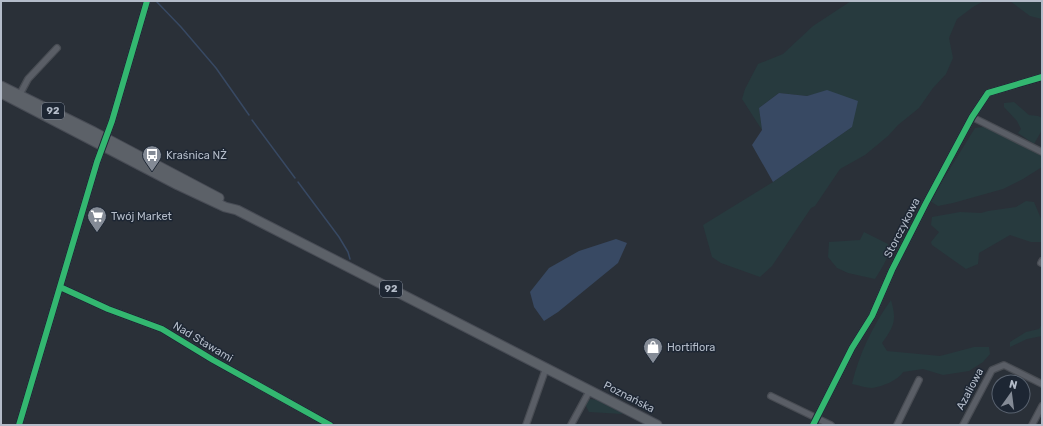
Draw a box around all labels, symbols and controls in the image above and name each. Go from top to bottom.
road number: 92 [42,103,64,119]
bus stop icon: Kraśnica NŻ [141,144,163,172]
place label: Kraśnica NŻ [166,148,227,162]
street label: Storczykowa [881,196,923,260]
supermarket icon: Twój Market [86,205,108,233]
place label: Twój Market [111,210,173,223]
road number: 92 [380,281,402,297]
street label: Nad Stawami [171,319,235,365]
shop icon: Hortiflora [642,336,664,364]
place label: Hortiflora [667,341,715,354]
street label: Azaliowa [954,366,986,412]
north arrow [991,374,1031,414]
text: N [1008,378,1019,392]
street label: Poznańska [601,379,657,415]

